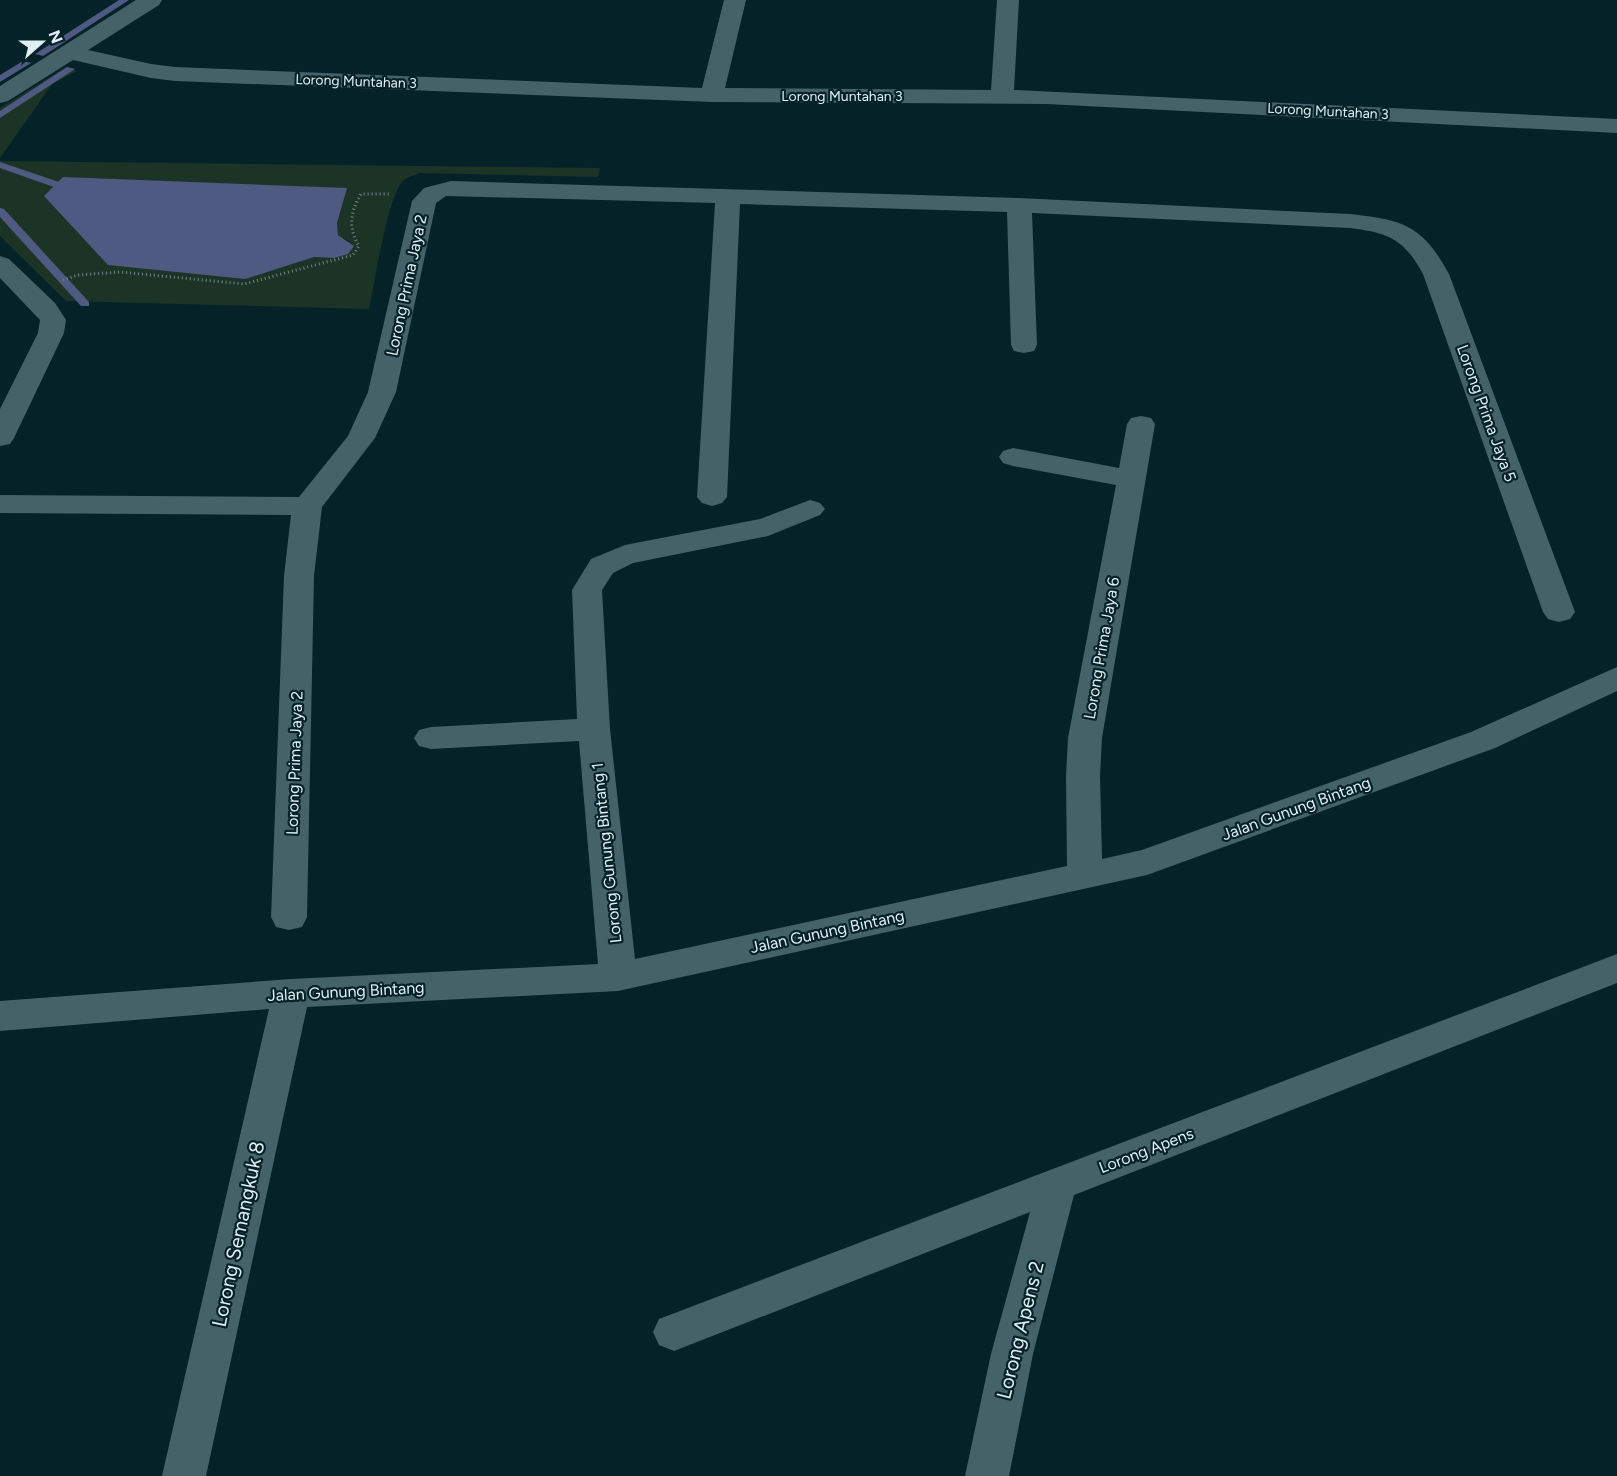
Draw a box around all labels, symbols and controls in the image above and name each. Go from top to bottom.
north arrow [12,12,72,72]
text: N [44,28,67,46]
street label: Lorong Muntahan 3 [295,71,417,92]
street label: Lorong Muntahan 3 [781,88,903,105]
street label: Lorong Muntahan 3 [1267,100,1389,123]
street label: Lorong Prima Jaya 2 [382,213,431,358]
street label: Lorong Prima Jaya 5 [1453,342,1520,484]
street label: Lorong Prima Jaya 6 [1080,575,1123,721]
street label: Lorong Prima Jaya 2 [282,691,307,835]
street label: Lorong Gunung Bintang 1 [588,762,625,944]
street label: Jalan Gunung Bintang [1219,773,1373,844]
street label: Jalan Gunung Bintang [748,906,906,957]
street label: Jalan Gunung Bintang [267,978,425,1005]
street label: Lorong Apens [1096,1124,1196,1177]
street label: Lorong Semangkuk 8 [207,1139,269,1329]
street label: Lorong Apens 2 [991,1259,1049,1401]

